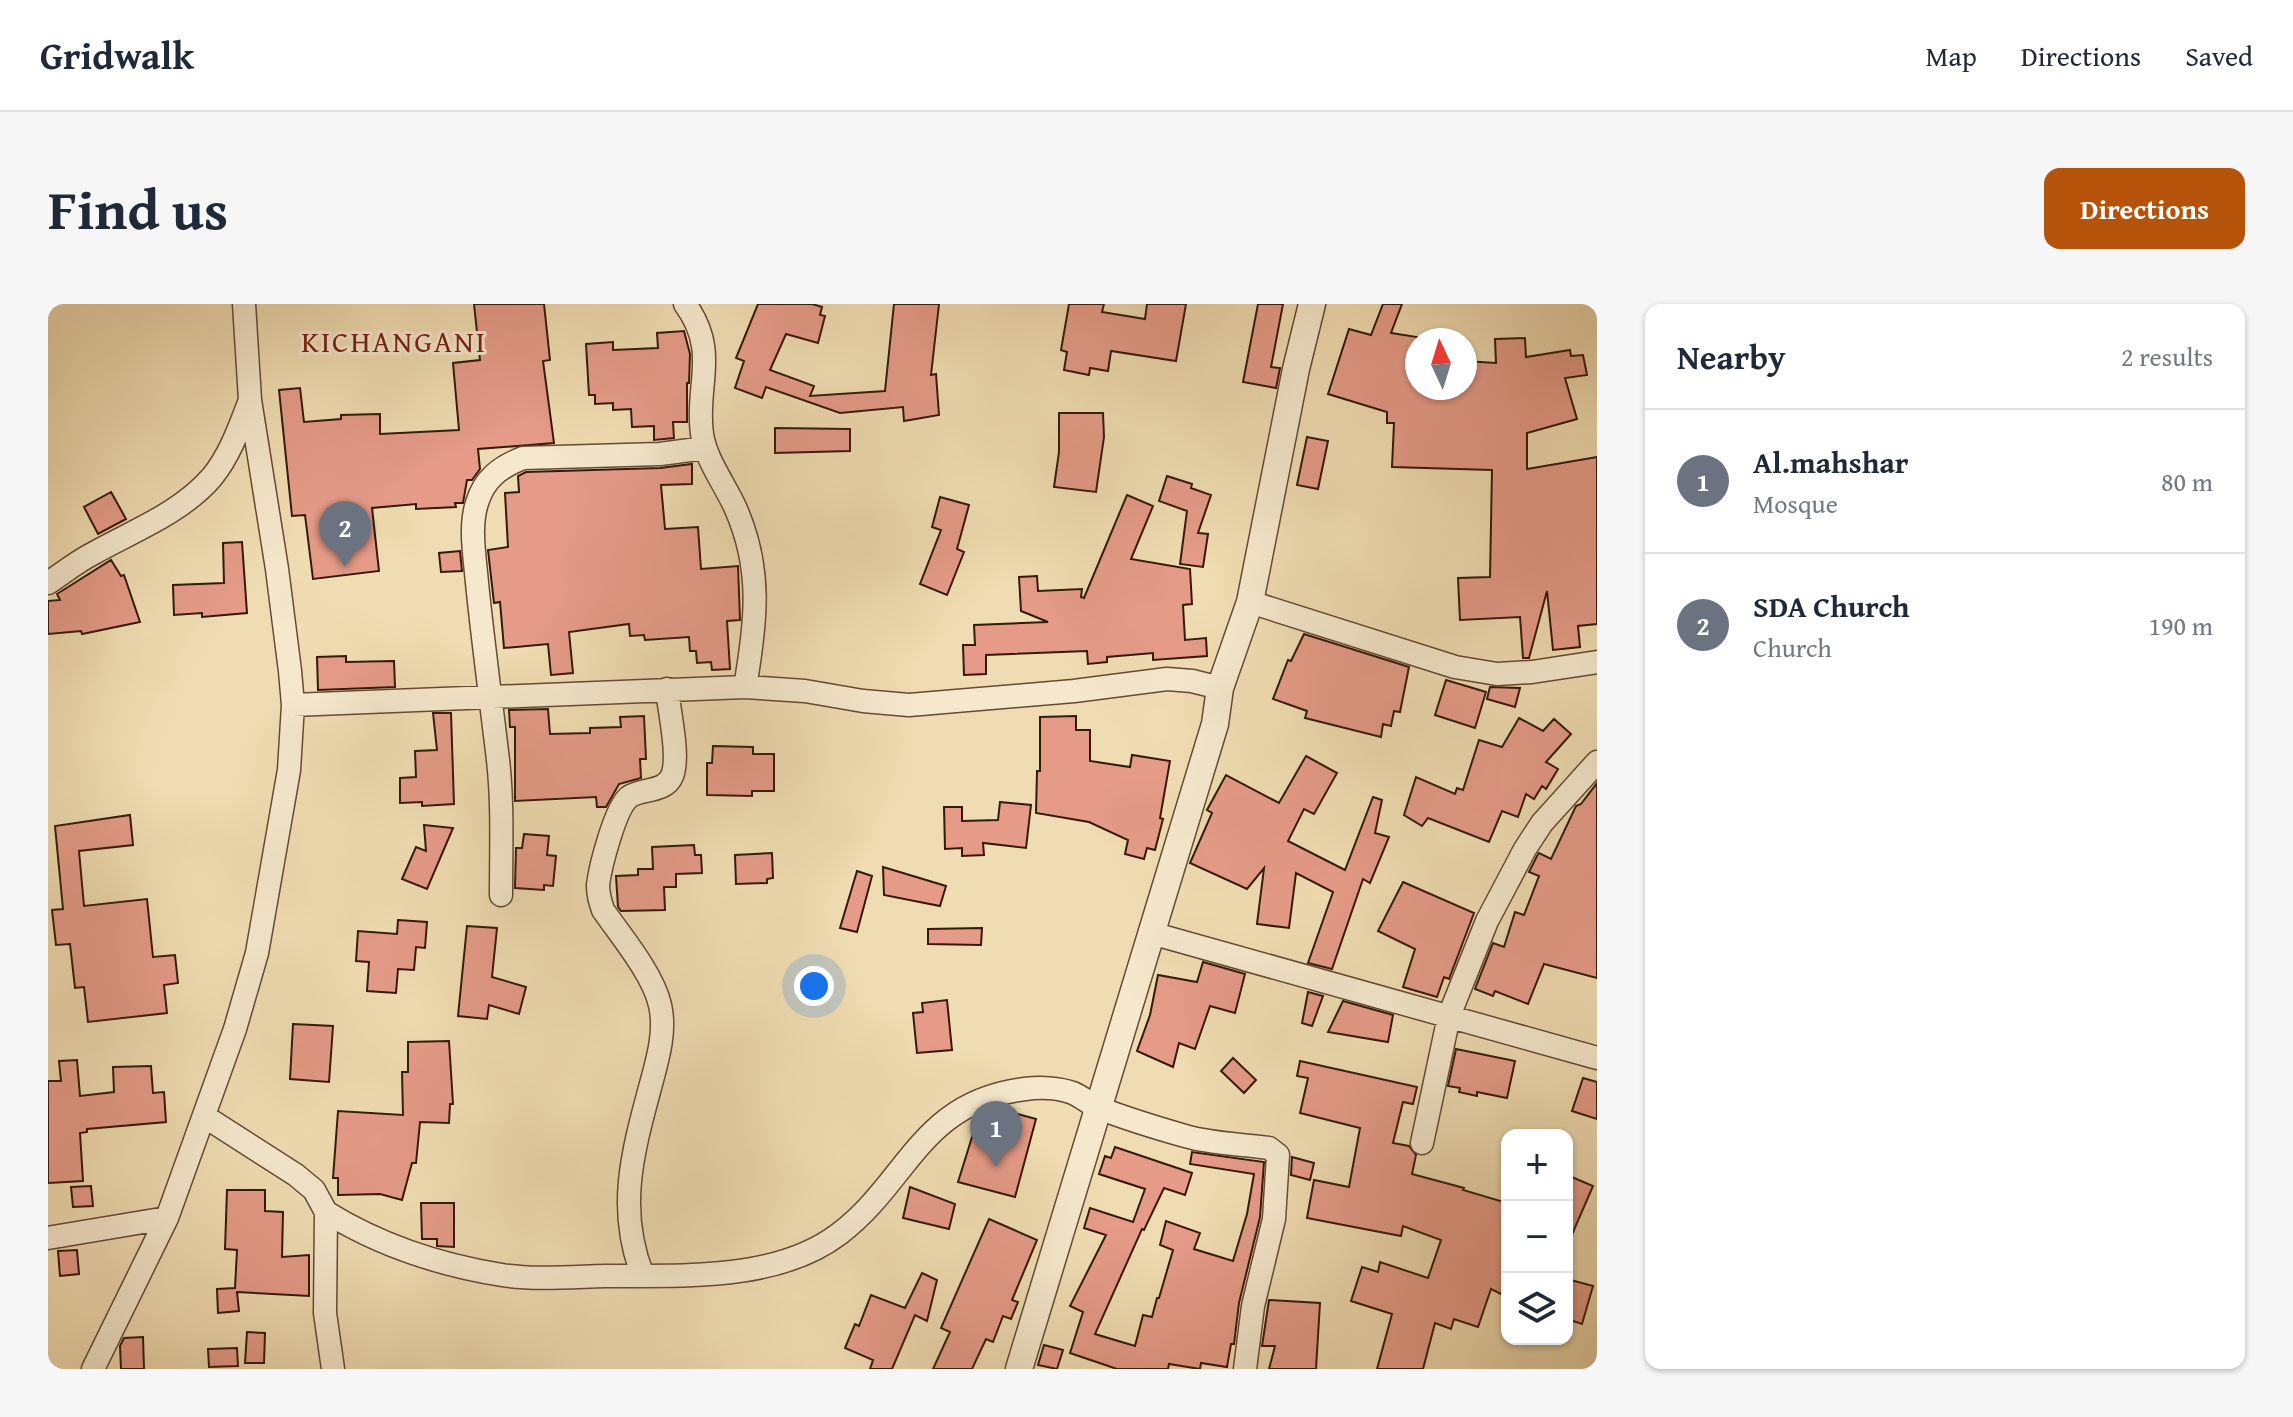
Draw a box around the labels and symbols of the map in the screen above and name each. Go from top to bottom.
district label: KICHANGANI [301,319,487,363]
north arrow [1405,328,1477,400]
pin: 2 [319,501,371,567]
your location [794,966,834,1006]
pin: 1 [970,1101,1022,1167]

